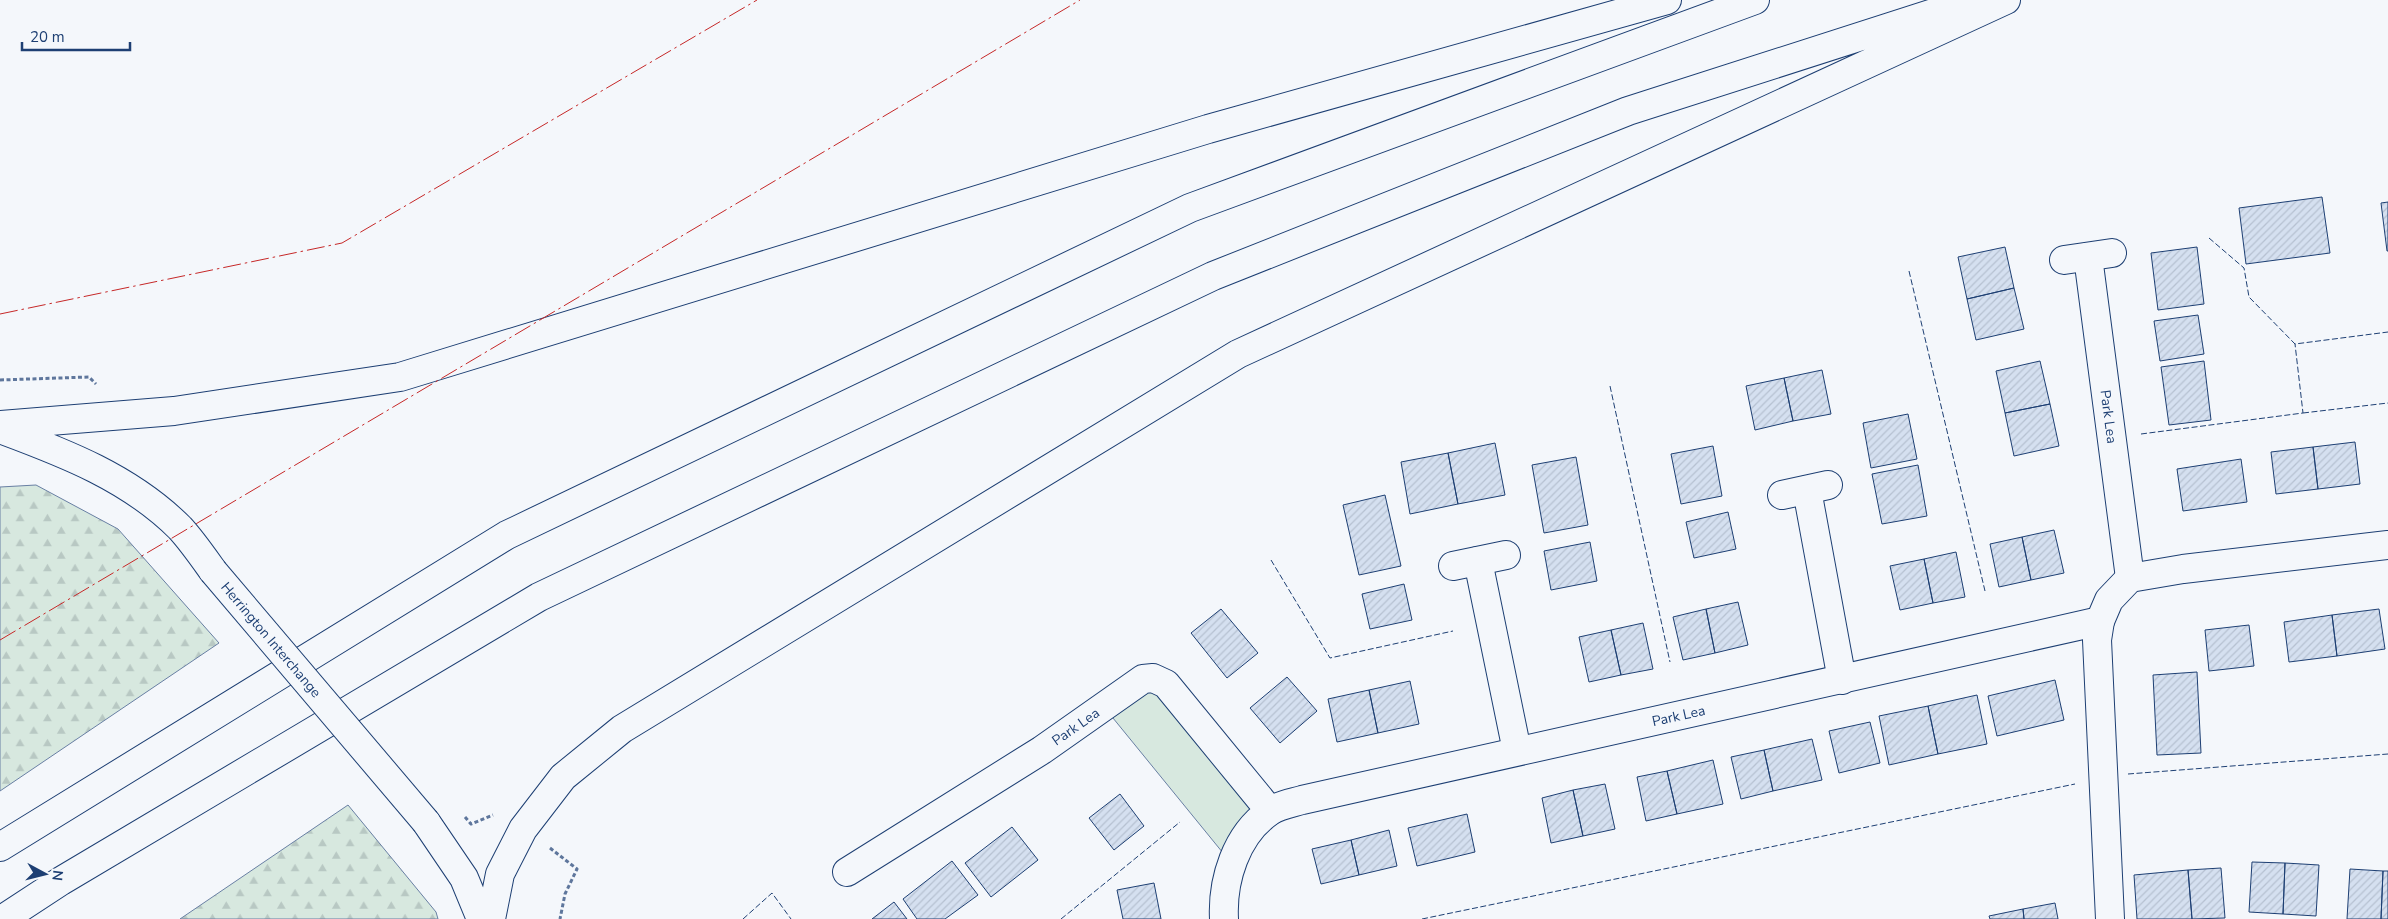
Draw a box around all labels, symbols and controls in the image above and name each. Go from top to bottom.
scale bar [22,20,130,52]
text: 20 m [30,27,65,47]
street label: Park Lea [2096,389,2122,445]
street label: Herrington Interchange [217,578,326,701]
street label: Park Lea [1650,700,1707,731]
street label: Park Lea [1048,703,1103,750]
north arrow [20,849,70,899]
text: N [47,869,67,882]

